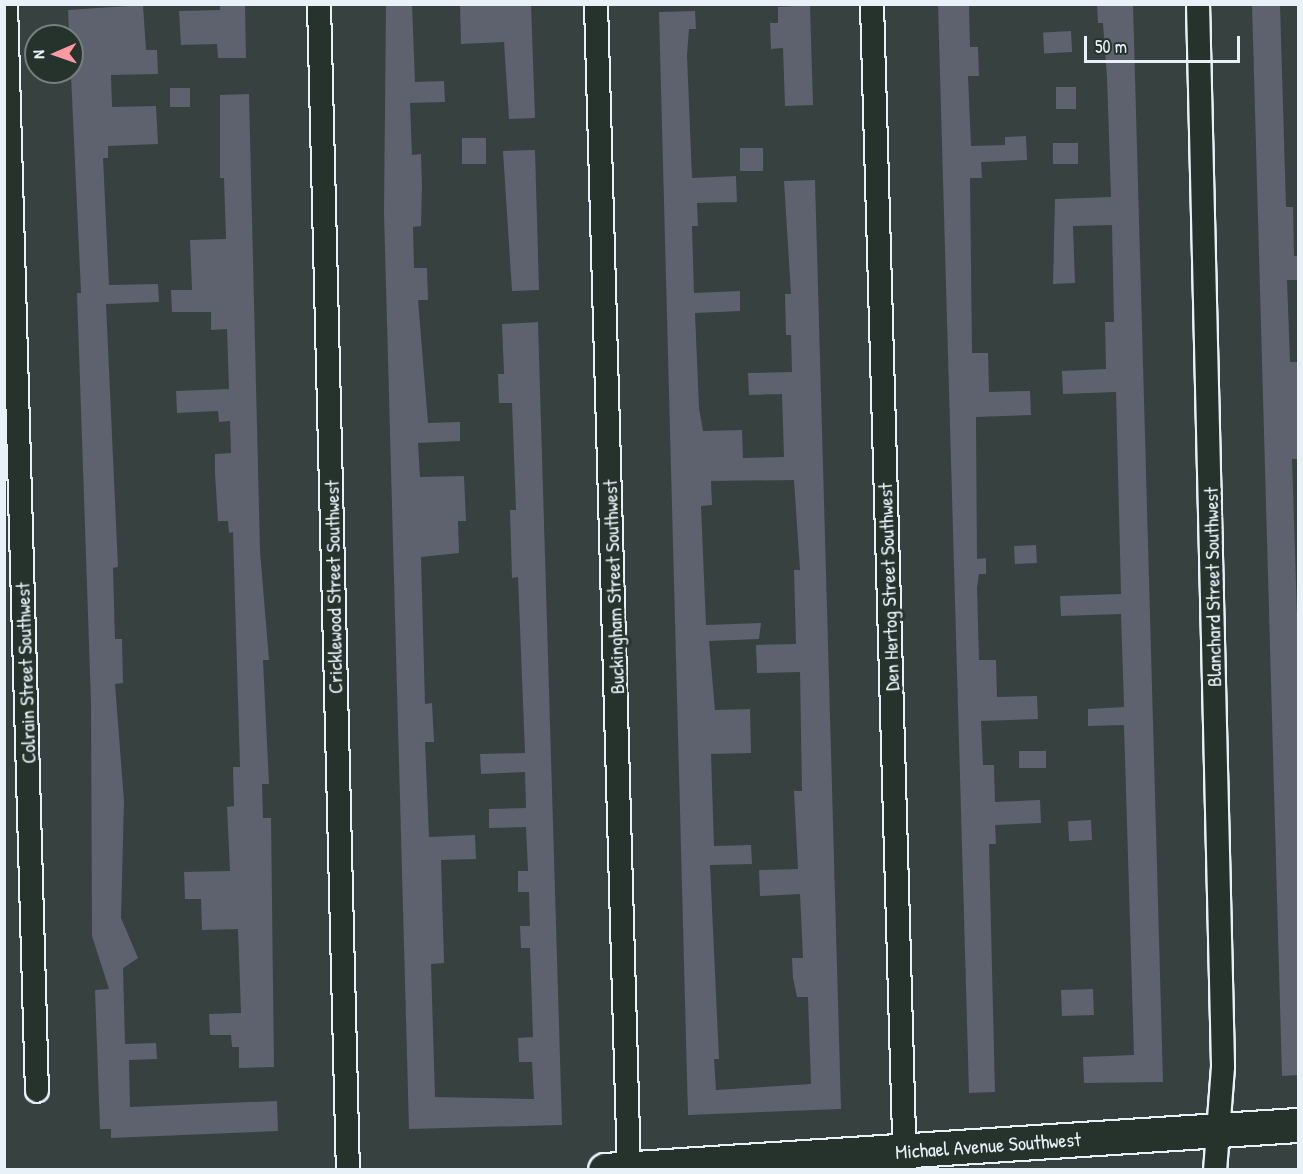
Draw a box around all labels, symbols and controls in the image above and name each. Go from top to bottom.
north arrow [24,24,84,84]
scale bar [1087,24,1243,62]
text: 50 m [1095,34,1127,59]
text: N [27,50,49,59]
street label: Buckingham Street Southwest [597,479,629,695]
street label: Cricklewood Street Southwest [319,480,347,694]
street label: Den Hertog Street Southwest [872,483,904,691]
street label: Blanchard Street Southwest [1198,487,1226,687]
street label: Colrain Street Southwest [10,582,40,764]
street label: Michael Avenue Southwest [894,1127,1082,1163]

